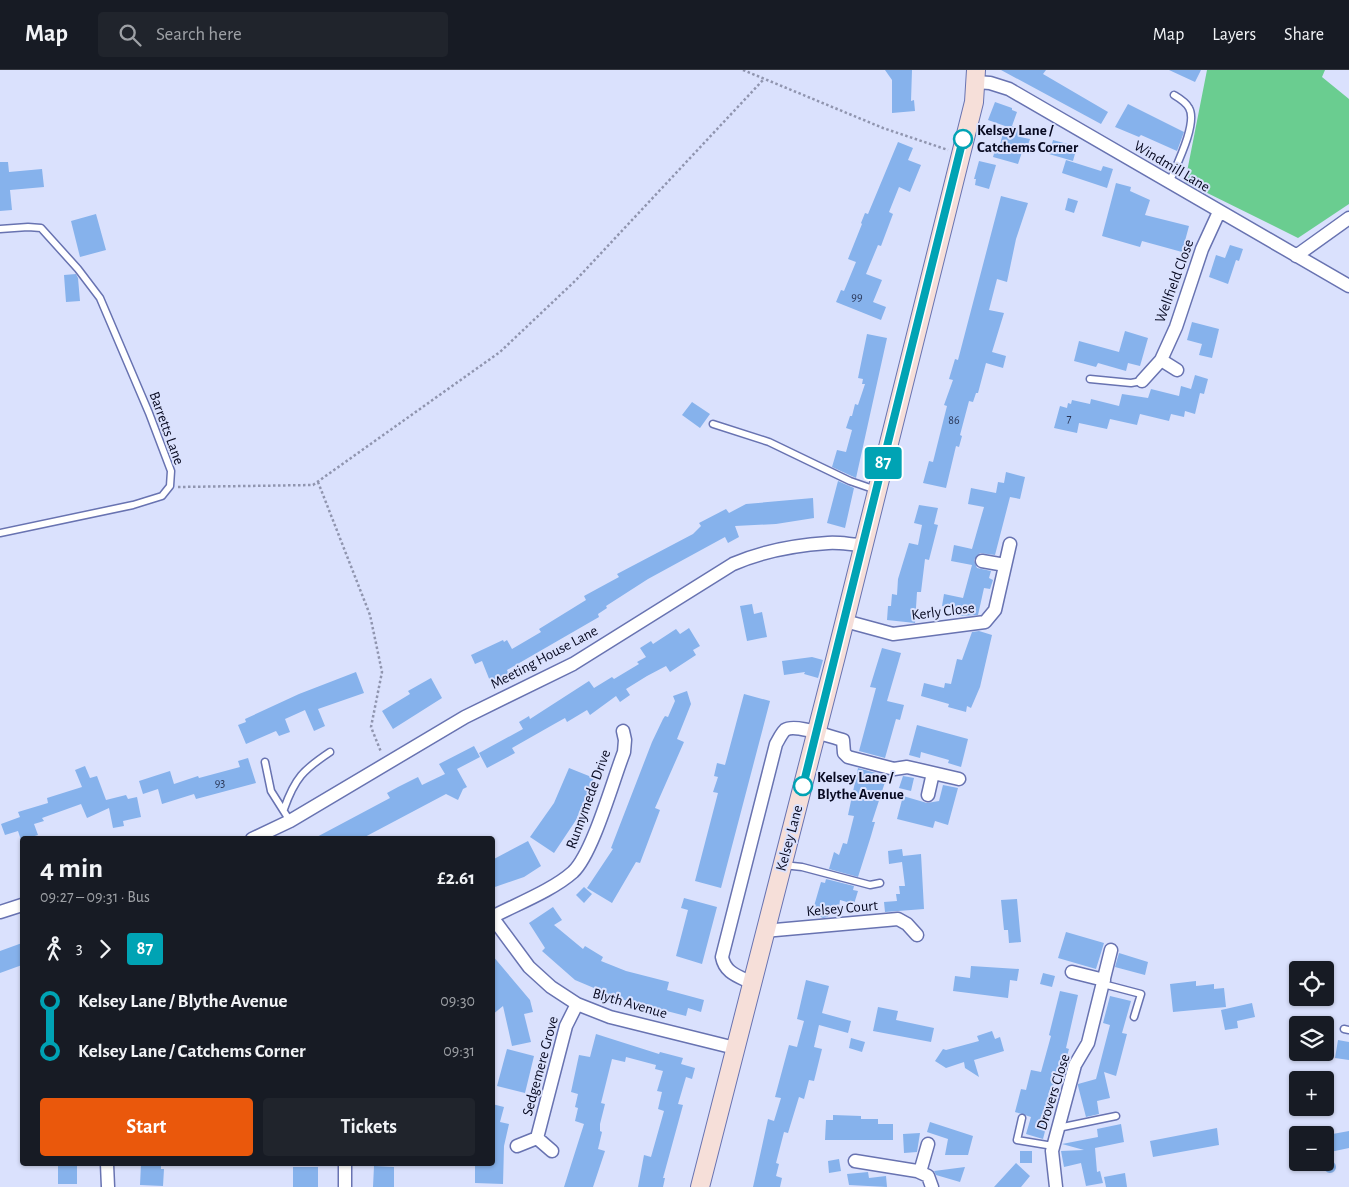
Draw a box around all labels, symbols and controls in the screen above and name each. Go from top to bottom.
search box [98,12,448,57]
icon: search [116,21,144,49]
text: Map [25,22,68,46]
text: Search here [156,25,242,44]
text: Map [1153,26,1184,44]
text: Layers [1212,26,1256,44]
text: Share [1284,26,1324,44]
place label: Kelsey Lane / Catchems Corner [977,123,1079,155]
marker: Kelsey Lane / Catchems Corner [953,129,973,149]
street label: Windmill Lane [1131,138,1212,195]
street label: Wellfield Close [1152,237,1197,325]
house number: 99 [851,291,863,303]
street label: Barretts Lane [146,390,187,467]
house number: 7 [1066,412,1072,424]
house number: 86 [948,414,960,426]
line badge: 87 [860,447,906,479]
text: 87 [875,454,891,472]
street label: Kerly Close [911,600,976,623]
street label: Meeting House Lane [488,623,600,692]
street label: Runnymede Drive [564,748,613,851]
place label: Kelsey Lane / Blythe Avenue [817,770,904,802]
marker: Kelsey Lane / Blythe Avenue [793,776,813,796]
house number: 93 [215,777,225,789]
street label: Kelsey Lane [774,804,805,873]
text: 4 min [40,855,103,883]
text: £2.61 [437,869,475,888]
text: 09:27 – 09:31 · Bus [40,889,150,905]
street label: Kelsey Court [806,898,879,919]
icon: walk [40,935,68,963]
icon: forward [91,935,119,963]
text: 3 [76,940,83,956]
text: 87 [137,940,153,958]
map controls [1289,961,1334,1171]
button: locate [1289,961,1334,1006]
street label: Blyth Avenue [591,986,669,1021]
text: Kelsey Lane / Blythe Avenue [78,992,288,1011]
text: 09:30 [440,993,475,1009]
street label: Sedgemere Grove [520,1015,561,1118]
button: layers [1289,1016,1334,1061]
text: Kelsey Lane / Catchems Corner [78,1042,306,1061]
text: 09:31 [443,1043,475,1059]
street label: Drovers Close [1034,1052,1073,1132]
button: + [1289,1071,1334,1116]
button: Start [40,1098,253,1156]
button: Tickets [263,1098,475,1156]
button: − [1289,1126,1334,1171]

